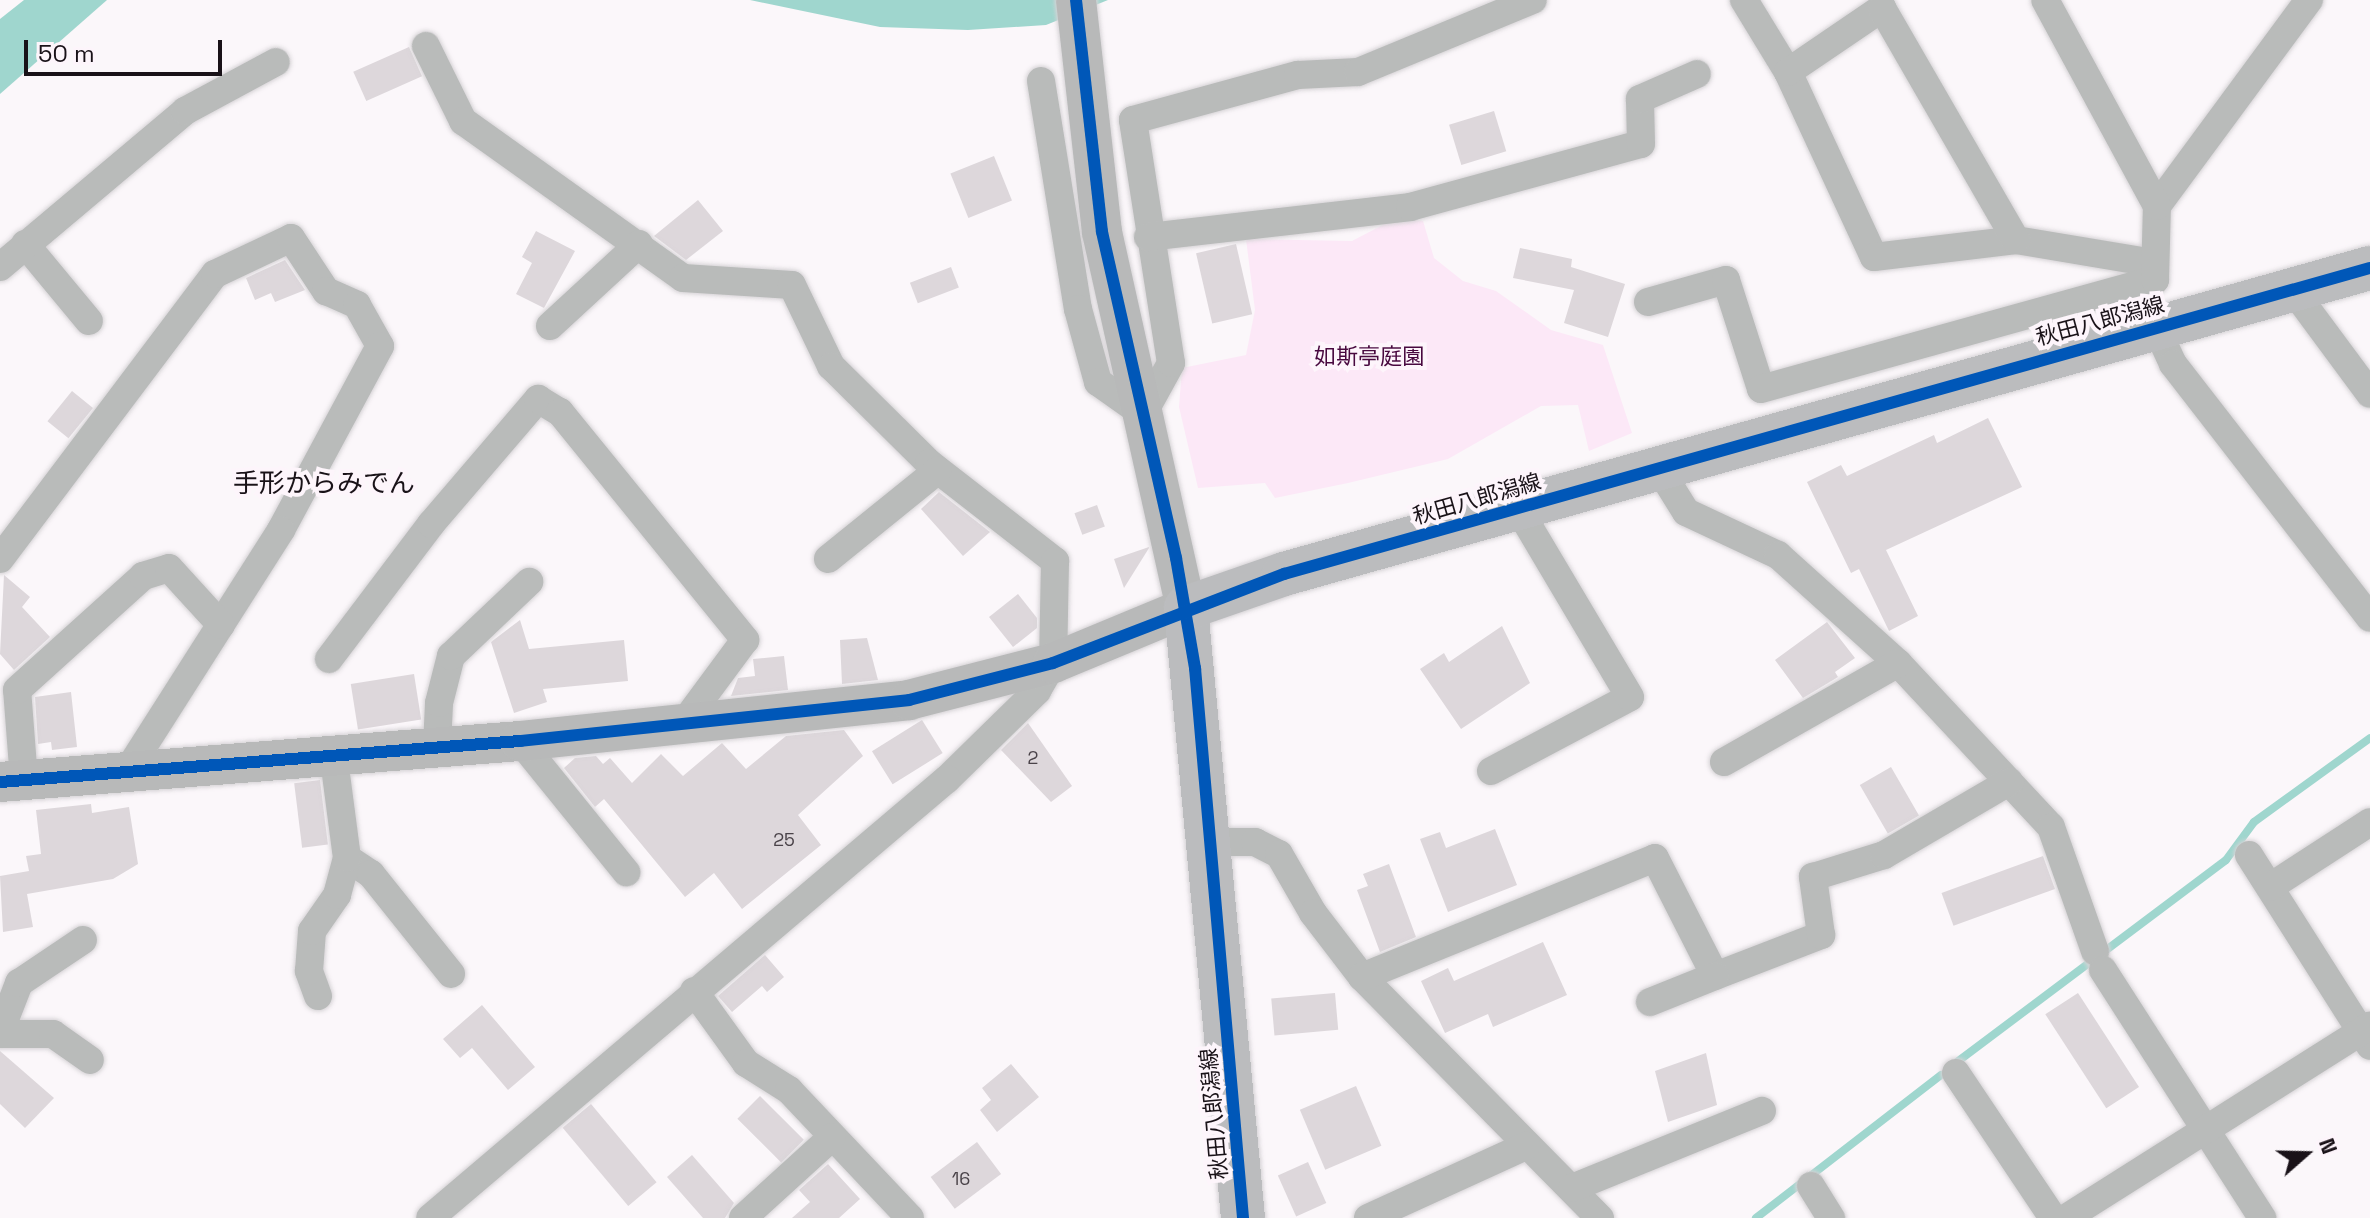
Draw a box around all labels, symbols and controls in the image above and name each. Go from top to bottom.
scale bar [28,24,226,74]
text: 50 m [38,38,95,69]
street label: 秋田八郎潟線 [2033,291,2167,351]
park label: 如斯亭庭園 [1314,344,1424,370]
district label: 手形からみでん [233,468,415,500]
street label: 秋田八郎潟線 [1410,468,1544,530]
house number: 2 [1028,747,1038,769]
house number: 25 [773,829,795,851]
street label: 秋田八郎潟線 [1195,1047,1233,1181]
north arrow [2266,1114,2346,1194]
text: N [2313,1134,2344,1158]
house number: 16 [952,1168,970,1190]

